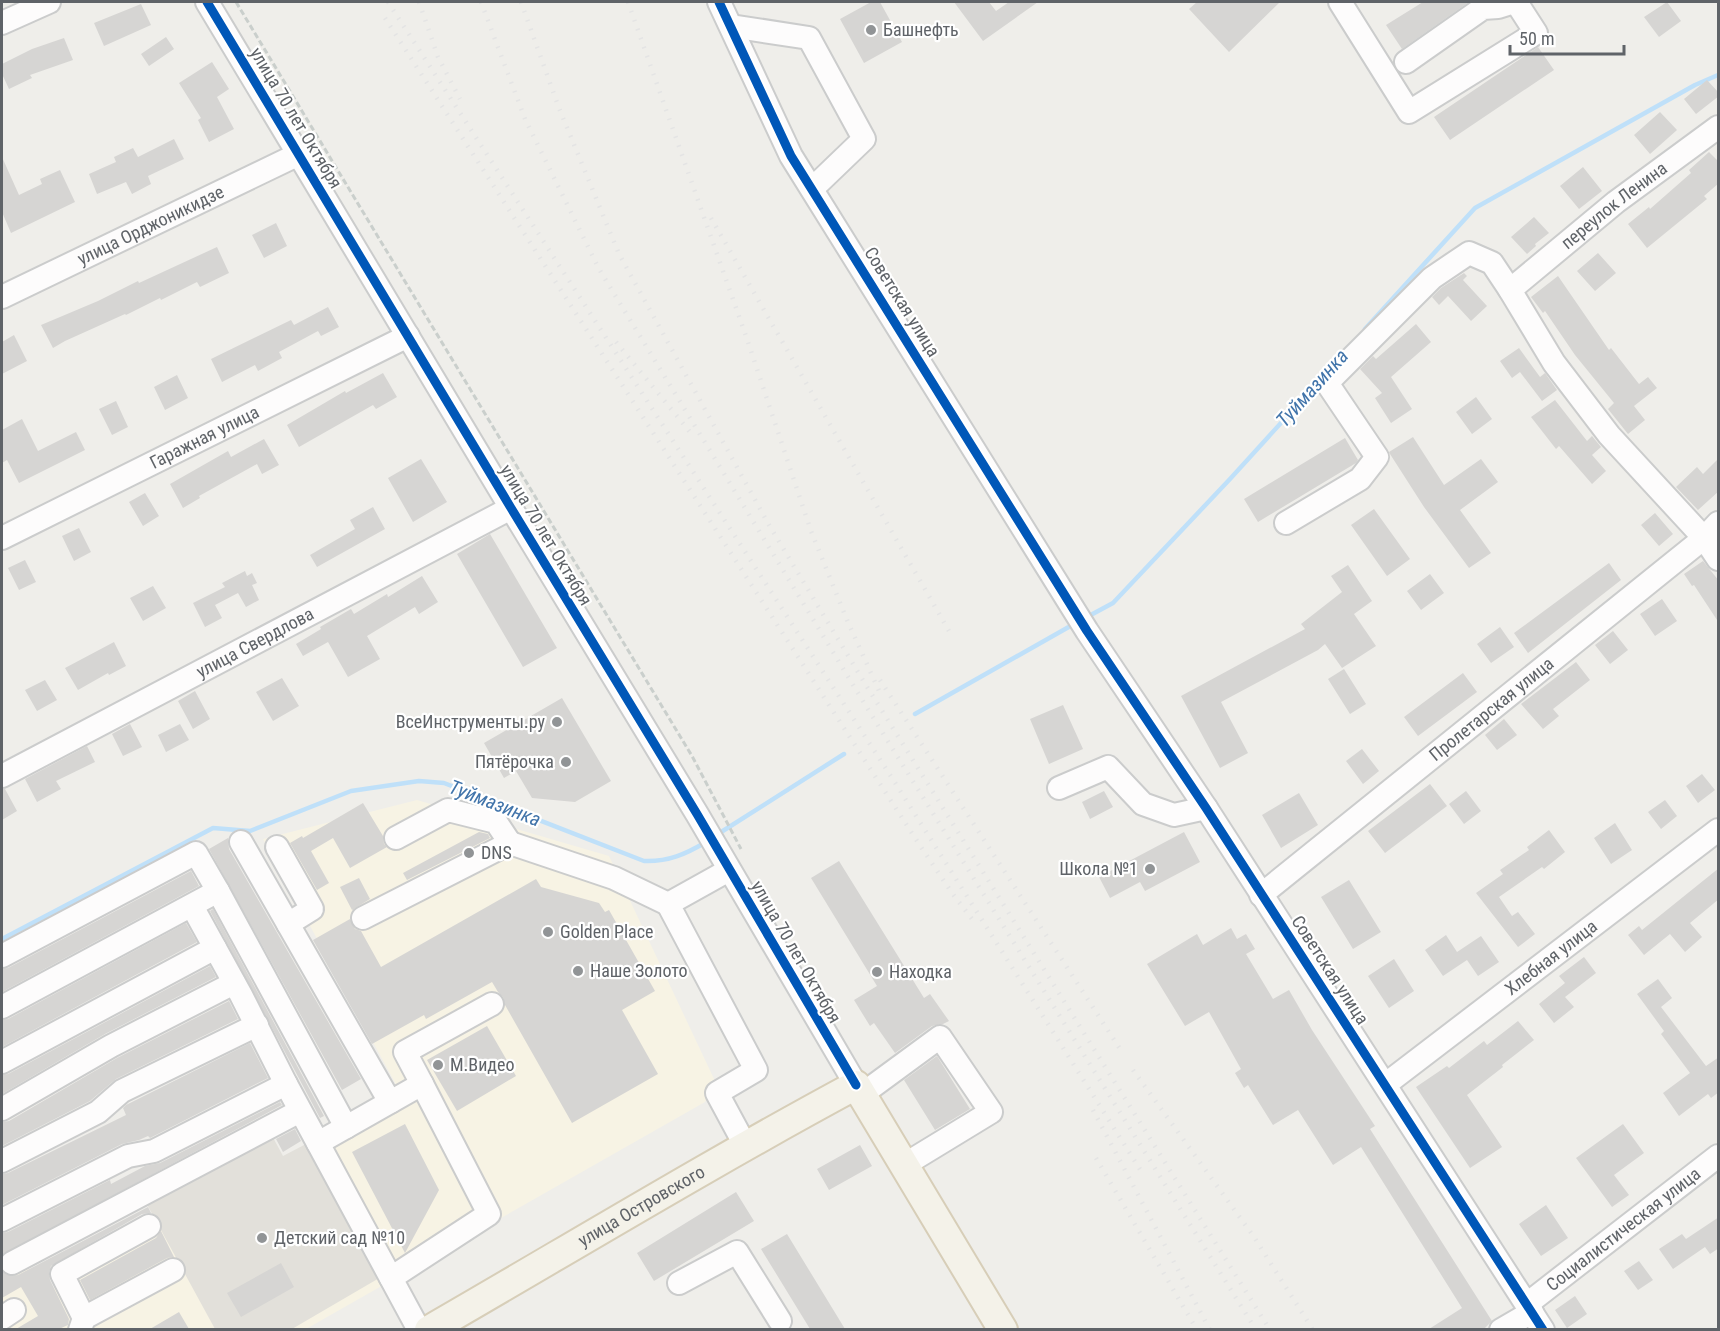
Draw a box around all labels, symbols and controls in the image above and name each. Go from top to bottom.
scale bar [1510,18,1624,56]
place label: Башнефть [883,19,959,40]
marker: Башнефть [864,23,878,37]
text: 50 m [1519,28,1554,49]
street label: улица 70 лет Октября [246,43,347,192]
street label: переулок Ленина [1557,157,1671,253]
street label: улица Орджоникидзе [74,181,227,269]
street label: Советская улица [860,243,945,361]
water label: Туймазинка [1271,344,1353,432]
street label: Гаражная улица [146,401,262,473]
street label: улица 70 лет Октября [496,460,597,609]
street label: улица Свердлова [193,603,317,682]
street label: Пролетарская улица [1425,653,1558,765]
place label: ВсеИнструменты.ру [396,711,545,732]
marker: ВсеИнструменты.ру [550,715,564,729]
place label: Пятёрочка [475,751,554,772]
marker: Пятёрочка [559,755,573,769]
water label: Туймазинка [446,775,544,831]
place label: DNS [481,842,512,863]
marker: DNS [462,846,476,860]
place label: Школа №1 [1059,858,1138,879]
marker: Школа №1 [1143,862,1157,876]
street label: улица 70 лет Октября [747,877,846,1027]
street label: Советская улица [1287,911,1373,1028]
street label: Хлебная улица [1501,915,1601,999]
place label: Golden Place [560,921,654,942]
marker: Golden Place [541,925,555,939]
place label: Наше Золото [590,960,688,981]
place label: Находка [889,961,952,982]
marker: Наше Золото [571,964,585,978]
marker: Находка [870,965,884,979]
place label: М.Видео [450,1054,514,1075]
marker: М.Видео [431,1058,445,1072]
street label: улица Островского [574,1161,708,1251]
street label: Социалистическая улица [1542,1163,1704,1295]
place label: Детский сад №10 [274,1227,405,1248]
marker: Детский сад №10 [255,1231,269,1245]

